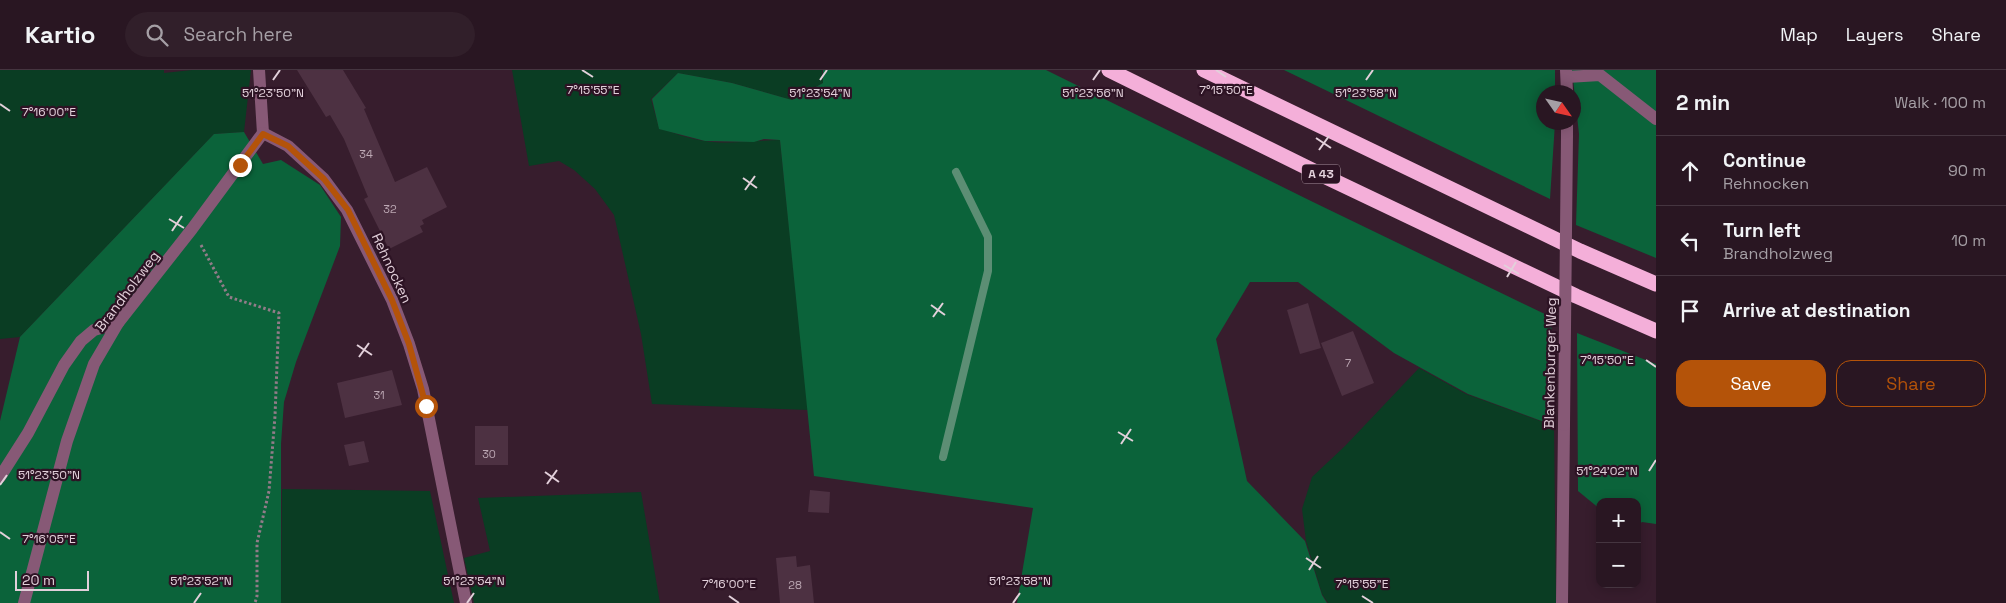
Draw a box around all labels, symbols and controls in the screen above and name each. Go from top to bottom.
search box [125,12,475,57]
text: Kartio [25,19,95,50]
icon: search [143,21,171,49]
text: Search here [183,22,293,47]
text: Map [1780,23,1818,46]
text: Layers [1846,23,1903,46]
text: Share [1931,23,1981,46]
text: 7°15'55"E [567,82,620,98]
text: 7°15'50"E [1199,82,1253,98]
text: 51°23'50"N [242,85,304,101]
text: 51°23'54"N [789,85,851,101]
text: 51°23'56"N [1062,85,1124,101]
text: 51°23'58"N [1335,85,1397,101]
north arrow [1536,85,1581,130]
text: 2 min [1676,89,1730,116]
text: Walk · 100 m [1894,92,1986,113]
text: 7°16'00"E [22,104,76,120]
house number: 34 [359,147,373,161]
text: Continue [1723,148,1806,173]
route end [229,154,252,177]
icon: ahead [1676,157,1704,185]
text: 90 m [1948,160,1986,181]
road number: A 43 [1302,165,1340,184]
text: Rehnocken [1723,173,1809,194]
house number: 32 [383,202,397,216]
text: Turn left [1723,218,1801,243]
icon: left [1676,227,1704,255]
street label: Rehnocken [368,230,416,306]
text: 10 m [1951,230,1986,251]
text: Brandholzweg [1723,243,1833,264]
street label: Brandholzweg [91,247,163,335]
street label: Blankenburger Weg [1540,297,1560,429]
icon: arrive [1676,297,1704,325]
text: Arrive at destination [1723,298,1911,323]
text: 7°15'50"E [1580,352,1634,368]
house number: 7 [1345,356,1351,370]
button: Save [1676,360,1826,407]
button: Share [1836,360,1986,407]
house number: 31 [373,388,385,402]
route start [415,395,438,418]
house number: 30 [482,447,496,461]
text: 51°24'02"N [1576,463,1638,479]
text: 51°23'50"N [18,467,80,483]
map controls [1596,498,1641,588]
button: + [1596,498,1641,543]
text: 7°16'05"E [22,531,76,547]
button: − [1596,543,1641,588]
scale bar [15,568,89,591]
text: 20 m [22,571,55,589]
text: 51°23'52"N [170,573,232,589]
text: 51°23'54"N [443,573,505,589]
text: 51°23'58"N [989,573,1051,589]
text: 7°16'00"E [702,576,756,592]
text: 7°15'55"E [1336,576,1389,592]
house number: 28 [788,578,802,592]

